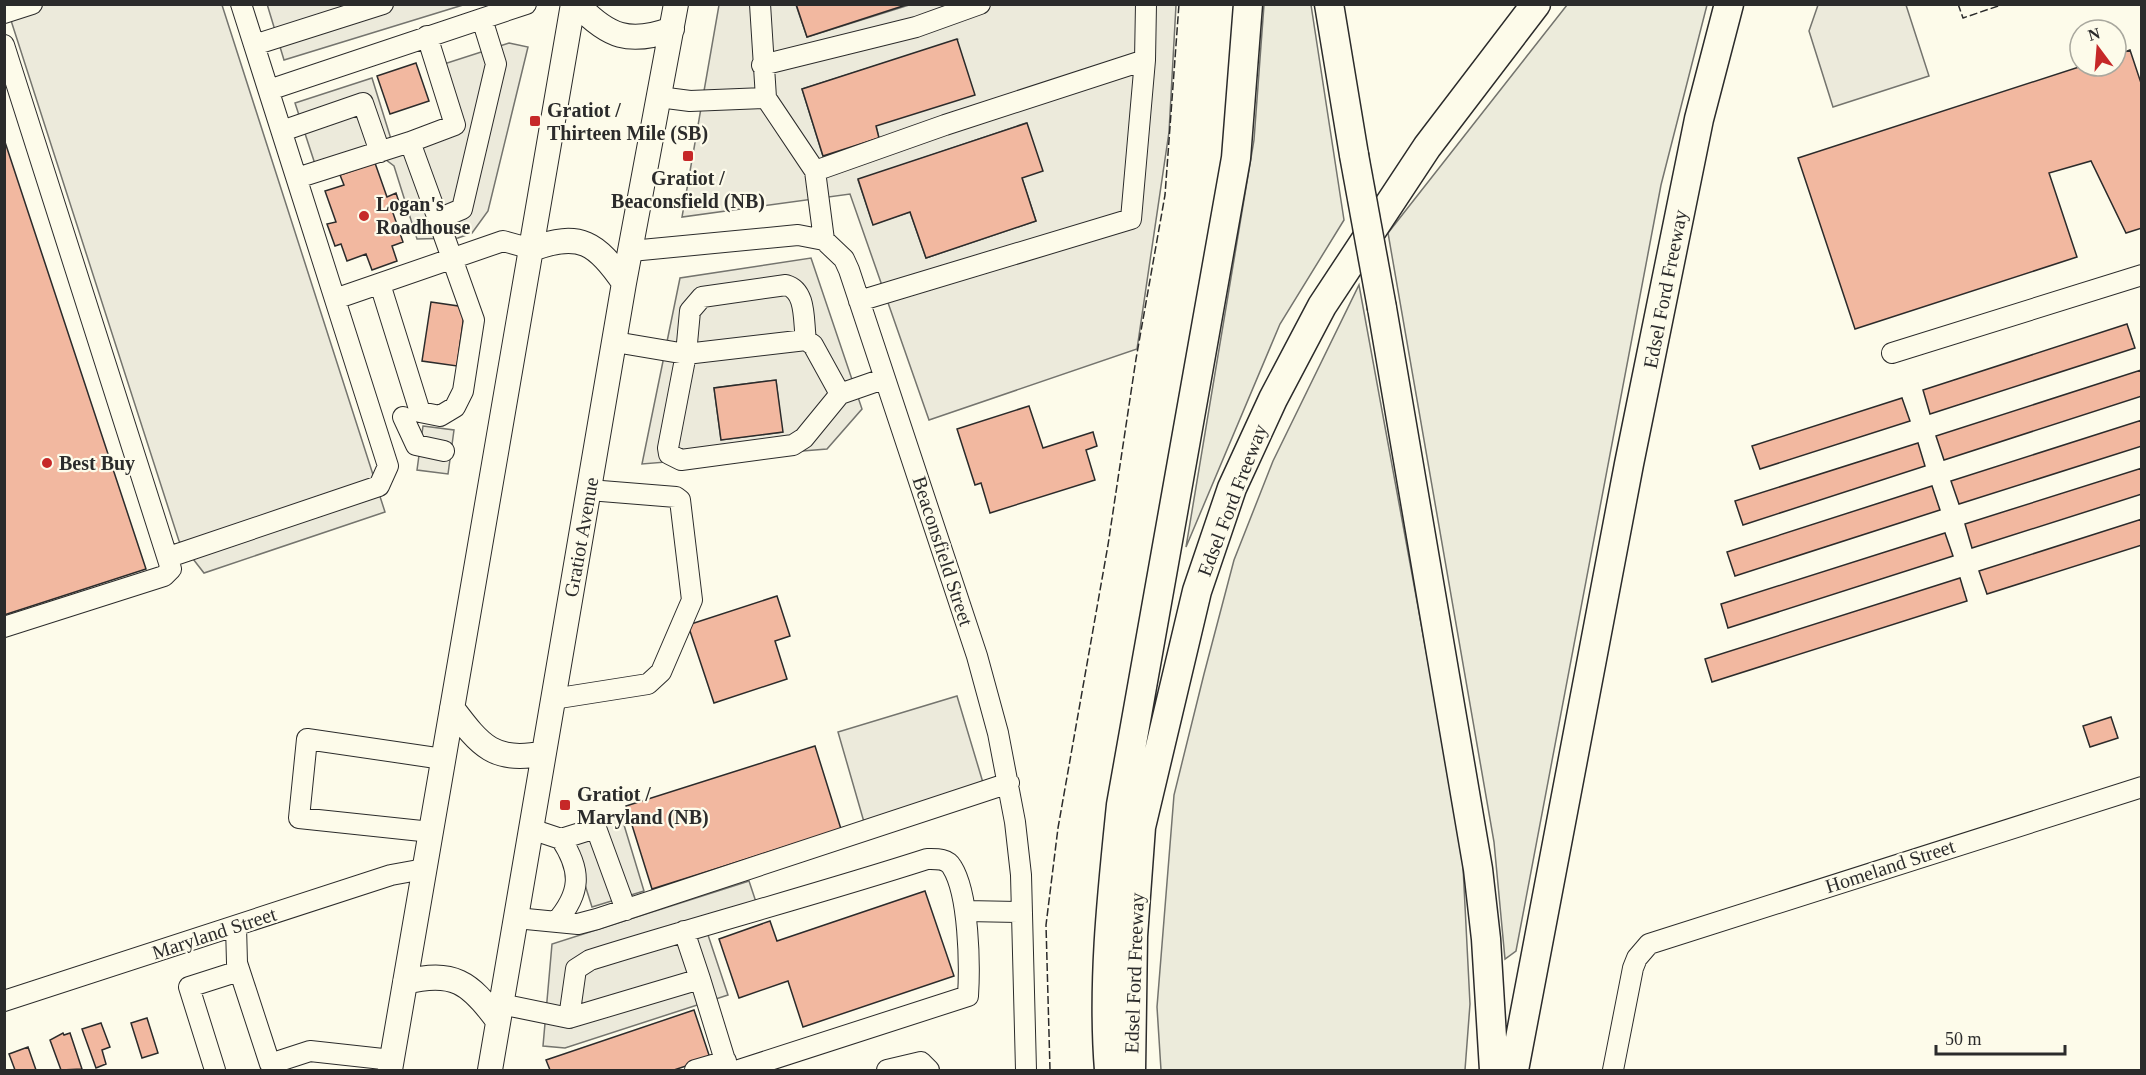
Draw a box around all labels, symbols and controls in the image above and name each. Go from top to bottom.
north arrow [2068,18,2128,78]
text: N [2086,24,2102,44]
place label: Gratiot / Thirteen Mile (SB) [547,99,708,145]
marker: Gratiot / Thirteen Mile (SB) [528,114,542,128]
marker: Gratiot / Beaconsfield (NB) [681,149,695,163]
place label: Gratiot / Beaconsfield (NB) [611,167,765,213]
place label: Logan's Roadhouse [376,193,471,238]
street label: Edsel Ford Freeway [1639,208,1692,370]
marker: Logan's Roadhouse [357,209,371,223]
street label: Edsel Ford Freeway [1193,421,1272,579]
place label: Best Buy [59,452,135,475]
marker: Best Buy [40,456,54,470]
street label: Beaconsfield Street [908,473,978,629]
street label: Gratiot Avenue [560,475,602,599]
place label: Gratiot / Maryland (NB) [577,783,709,829]
marker: Gratiot / Maryland (NB) [558,798,572,812]
street label: Homeland Street [1822,835,1958,897]
street label: Edsel Ford Freeway [1120,892,1149,1054]
street label: Maryland Street [149,902,280,964]
scale bar [1936,1018,2065,1056]
text: 50 m [1945,1029,1982,1049]

